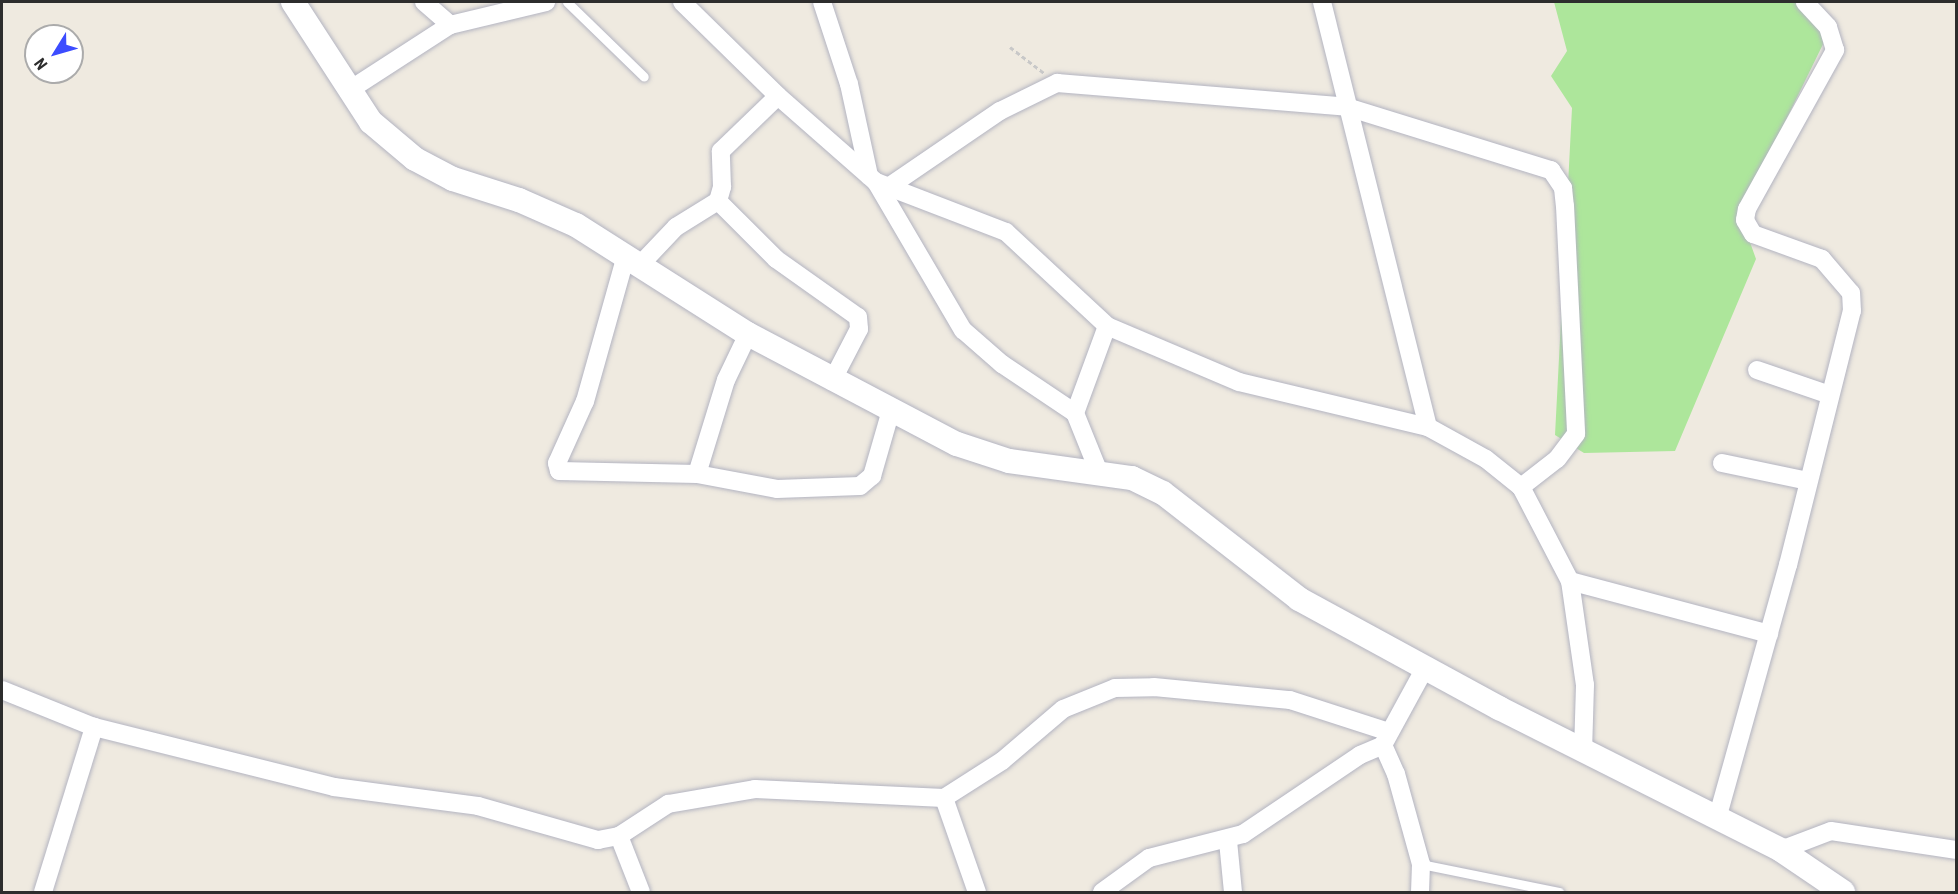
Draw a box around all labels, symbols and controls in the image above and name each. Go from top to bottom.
north arrow [24,24,84,84]
text: N [30,54,51,74]

